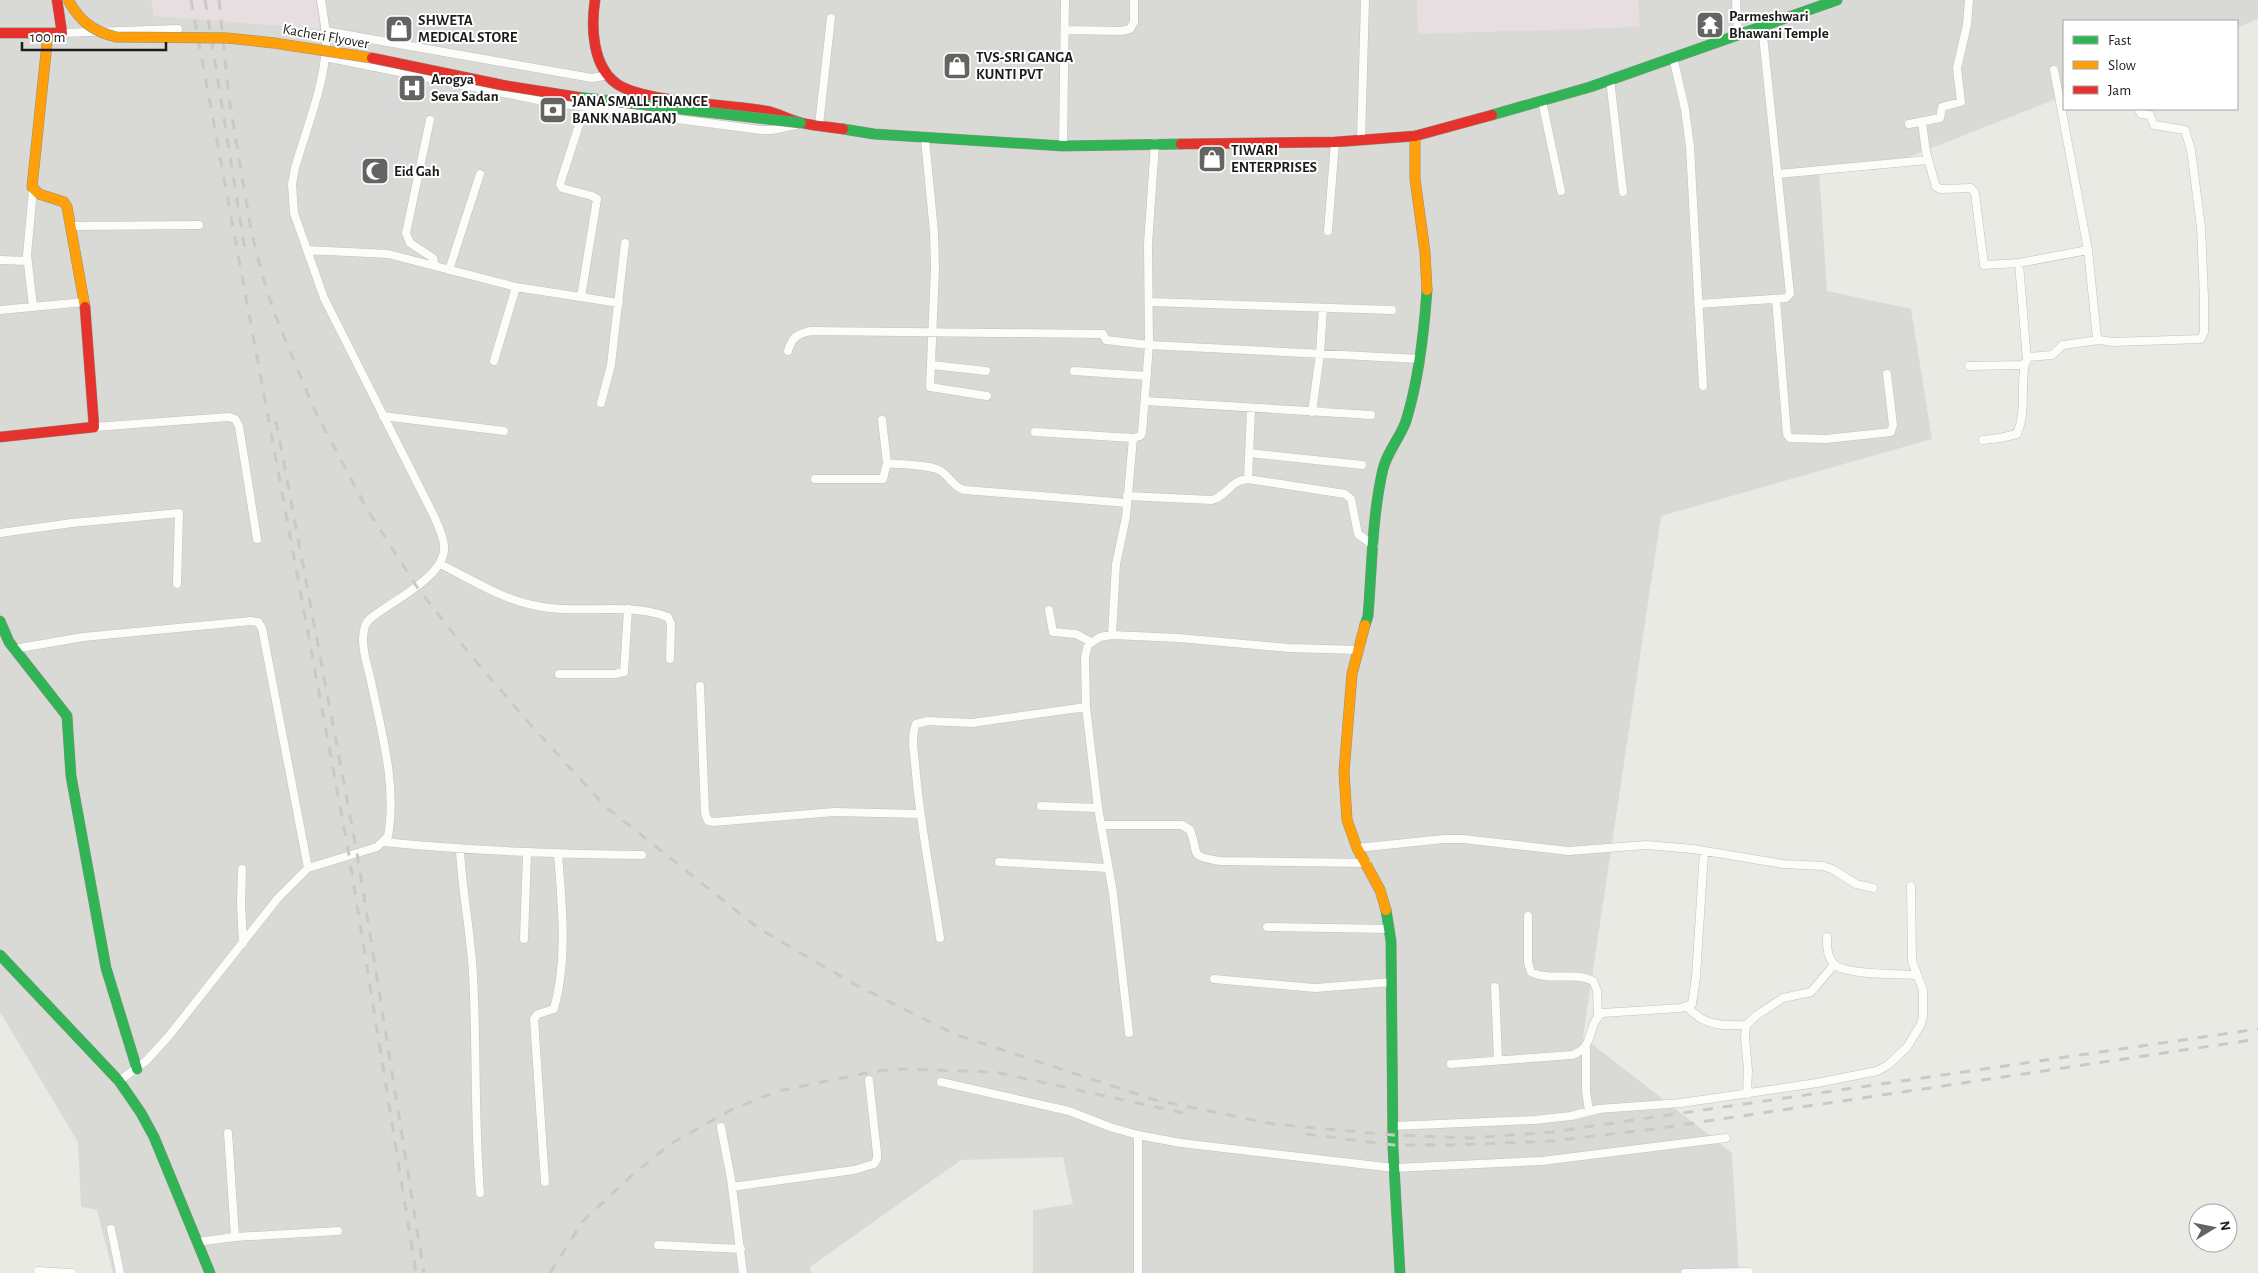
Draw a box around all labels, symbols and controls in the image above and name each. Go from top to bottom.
place label: Parmeshwari Bhawani Temple [1729,9,1829,41]
temple icon: Parmeshwari Bhawani Temple [1695,10,1725,40]
place label: SHWETA MEDICAL STORE [418,13,518,45]
shop icon: SHWETA MEDICAL STORE [384,14,414,44]
scale bar [22,20,166,52]
legend [2063,20,2238,110]
street label: Kacheri Flyover [281,21,371,52]
text: 100 m [30,30,65,45]
text: Fast [2108,33,2132,48]
place label: TVS-SRI GANGA KUNTI PVT [976,50,1073,82]
shop icon: TVS-SRI GANGA KUNTI PVT [942,51,972,81]
text: Slow [2108,58,2136,73]
place label: Arogya Seva Sadan [431,72,499,104]
hospital icon: Arogya Seva Sadan [397,73,427,103]
text: Jam [2108,83,2131,98]
place label: JANA SMALL FINANCE BANK NABIGANJ [572,94,708,126]
bank icon: JANA SMALL FINANCE BANK NABIGANJ [538,95,568,125]
place label: TIWARI ENTERPRISES [1231,143,1317,175]
shop icon: TIWARI ENTERPRISES [1197,144,1227,174]
mosque icon: Eid Gah [360,156,390,186]
place label: Eid Gah [394,164,440,179]
north arrow [2188,1203,2238,1253]
text: N [2217,1220,2233,1232]

